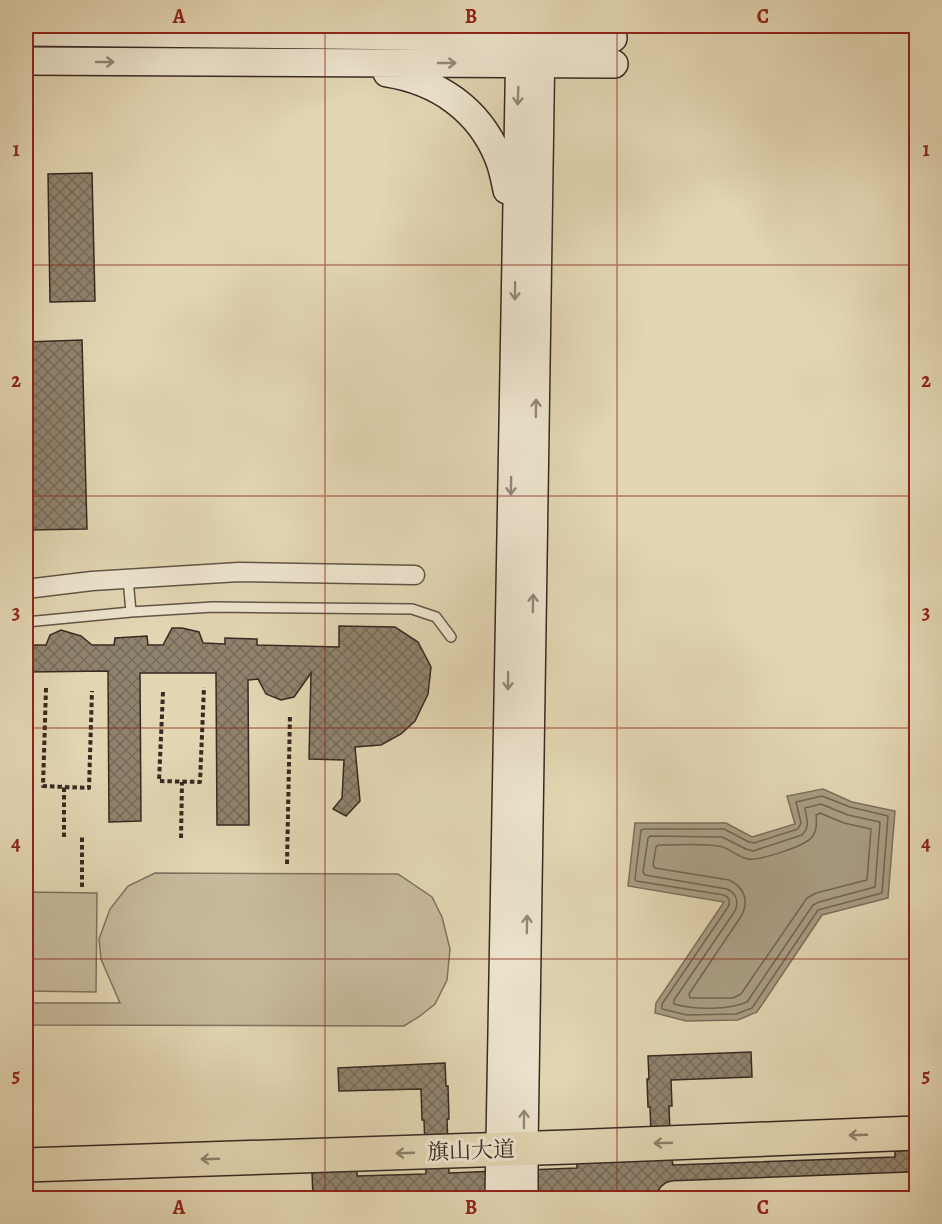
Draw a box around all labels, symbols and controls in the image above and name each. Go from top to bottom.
text: A [172,3,186,30]
text: B [465,3,477,30]
text: C [757,3,769,30]
one-way arrow [94,56,114,67]
one-way arrow [436,57,456,69]
one-way arrow [512,86,524,106]
text: 1 [12,136,20,163]
text: 1 [922,136,930,163]
one-way arrow [509,281,520,301]
text: 2 [11,367,21,394]
text: 2 [921,367,931,394]
one-way arrow [530,399,541,419]
one-way arrow [506,476,517,496]
one-way arrow [527,594,538,614]
text: 3 [12,599,20,626]
text: 3 [922,599,930,626]
one-way arrow [502,671,514,691]
text: 4 [11,830,21,857]
text: 4 [921,830,931,857]
one-way arrow [522,915,533,935]
text: 5 [12,1062,20,1089]
text: 5 [922,1062,930,1089]
one-way arrow [518,1110,530,1130]
one-way arrow [849,1130,869,1141]
street label: 旗山大道 [427,1134,516,1168]
one-way arrow [654,1138,674,1149]
one-way arrow [396,1147,416,1158]
one-way arrow [201,1153,221,1165]
text: A [172,1194,186,1221]
text: B [465,1194,477,1221]
text: C [757,1194,769,1221]

